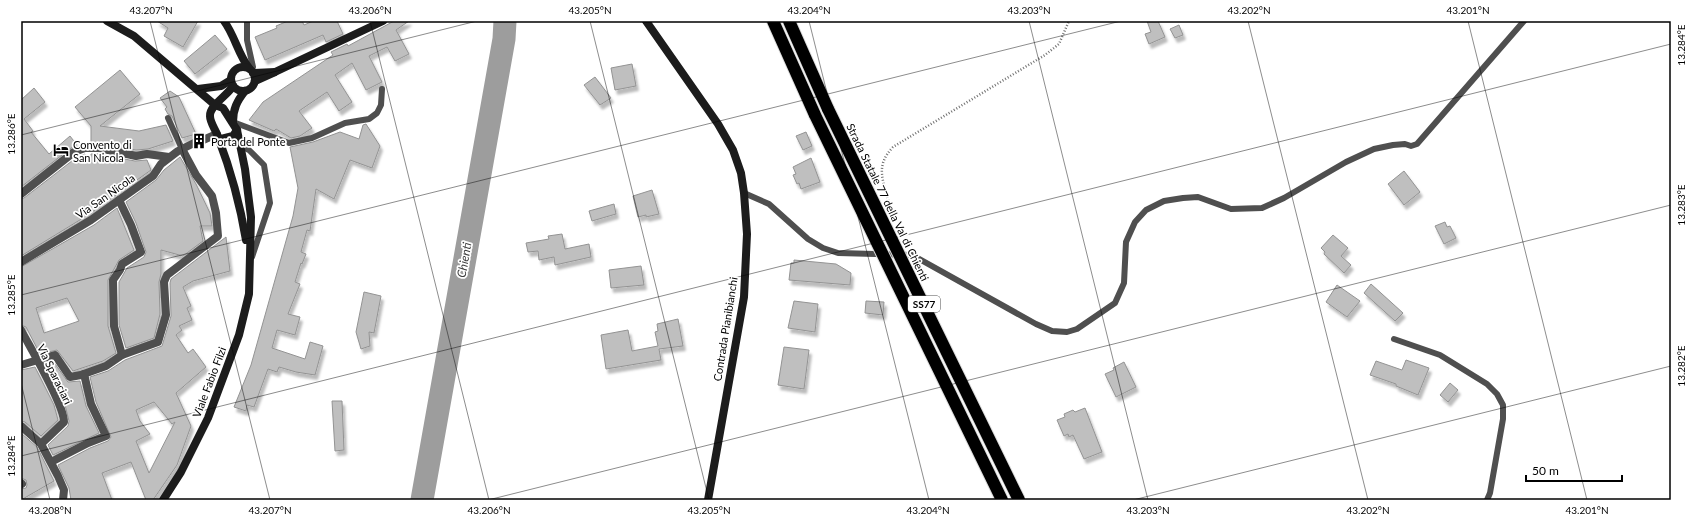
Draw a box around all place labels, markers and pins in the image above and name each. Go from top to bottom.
building icon: Porta del Ponte [190,132,208,150]
place label: Porta del Ponte [211,135,286,148]
place label: Convento di San Nicola [73,138,132,164]
hotel icon: Convento di San Nicola [52,141,70,159]

